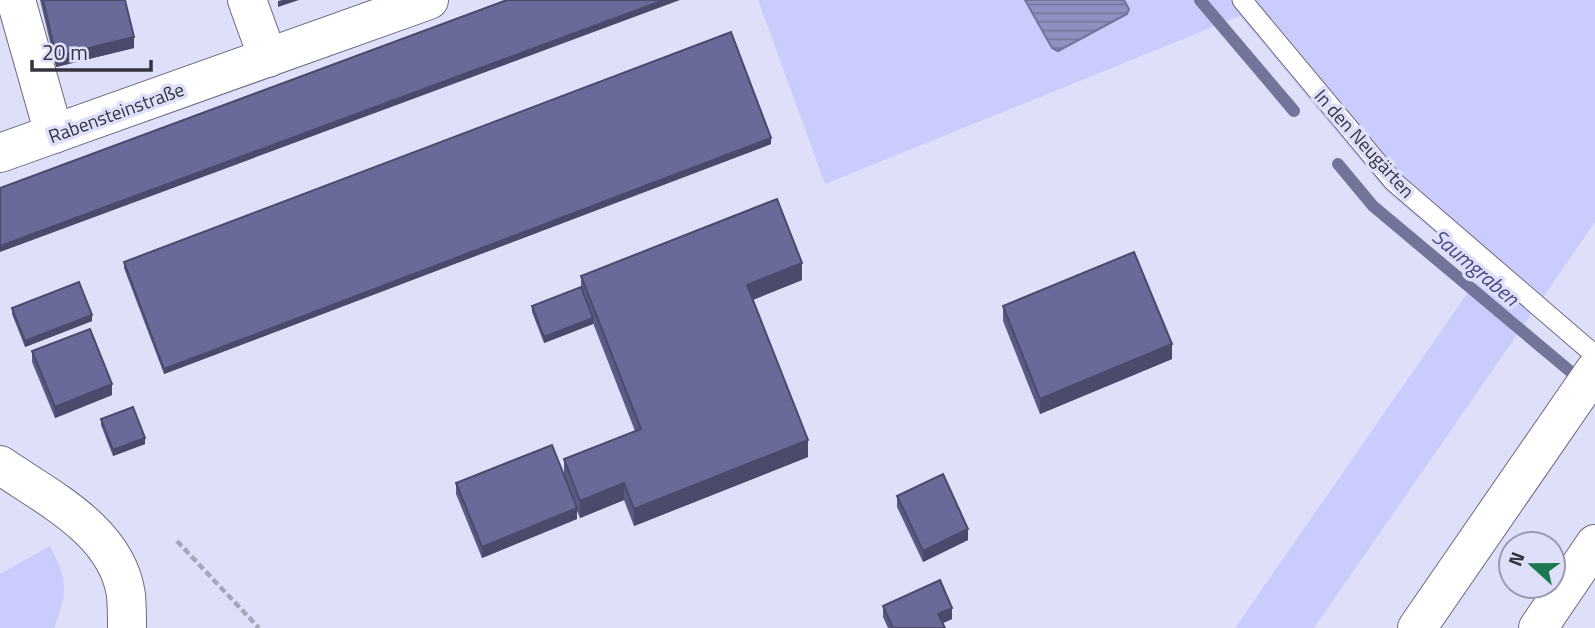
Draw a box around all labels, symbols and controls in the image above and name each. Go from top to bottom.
scale bar [32,28,150,72]
text: 20 m [42,36,88,68]
street label: Rabensteinstraße [44,74,188,150]
street label: In den Neugärten [1308,82,1422,204]
water label: Saumgraben [1425,221,1527,313]
north arrow [1497,530,1567,600]
text: N [1500,547,1532,570]

